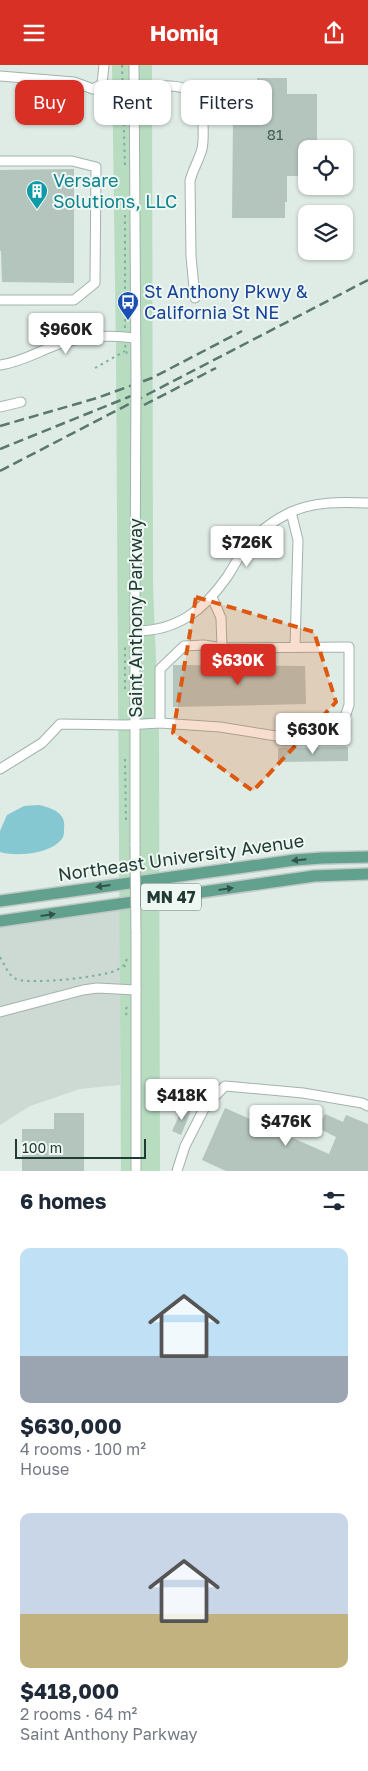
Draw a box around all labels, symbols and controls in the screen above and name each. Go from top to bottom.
icon: menu [20,19,48,47]
text: Homiq [150,19,218,46]
icon: share [320,19,348,47]
chip: Buy [15,80,84,125]
chip: Rent [94,80,171,125]
chip: Filters [181,80,272,125]
house number: 81 [267,125,283,143]
map controls [298,140,353,260]
button: locate [298,140,353,195]
place label: Versare Solutions, LLC [53,169,177,212]
building icon: Versare Solutions, LLC [25,179,49,210]
button: layers [298,205,353,260]
place label: St Anthony Pkwy & California St NE [144,280,308,323]
bus stop icon: St Anthony Pkwy & California St NE [116,290,140,321]
pin: $960K [31,313,101,355]
text: $960K [39,319,93,339]
street label: Saint Anthony Parkway [124,518,146,718]
pin: $726K [212,525,282,568]
text: $726K [222,532,272,552]
pin: $630K [203,643,273,686]
text: $630K [212,650,264,670]
pin: $630K [278,713,348,755]
text: $630K [287,719,339,739]
street label: Northeast University Avenue [56,829,305,885]
one-way arrow [291,856,307,864]
one-way arrow [95,882,111,890]
road number: MN 47 [141,884,201,911]
one-way arrow [219,885,235,893]
one-way arrow [41,910,57,918]
pin: $418K [147,1079,217,1121]
text: $418K [157,1085,207,1105]
pin: $476K [251,1105,321,1147]
text: $476K [260,1111,312,1131]
scale bar [15,1136,146,1159]
text: 100 m [22,1139,62,1156]
icon: filters [320,1187,348,1215]
text: 6 homes [20,1188,106,1214]
icon: home [139,1281,229,1371]
text: $630,000 [20,1413,122,1439]
text: 4 rooms · 100 m² [20,1439,146,1459]
text: House [20,1459,69,1479]
icon: home [139,1546,229,1636]
text: $418,000 [20,1678,119,1704]
text: 2 rooms · 64 m² [20,1704,137,1724]
text: Saint Anthony Parkway [20,1724,198,1744]

